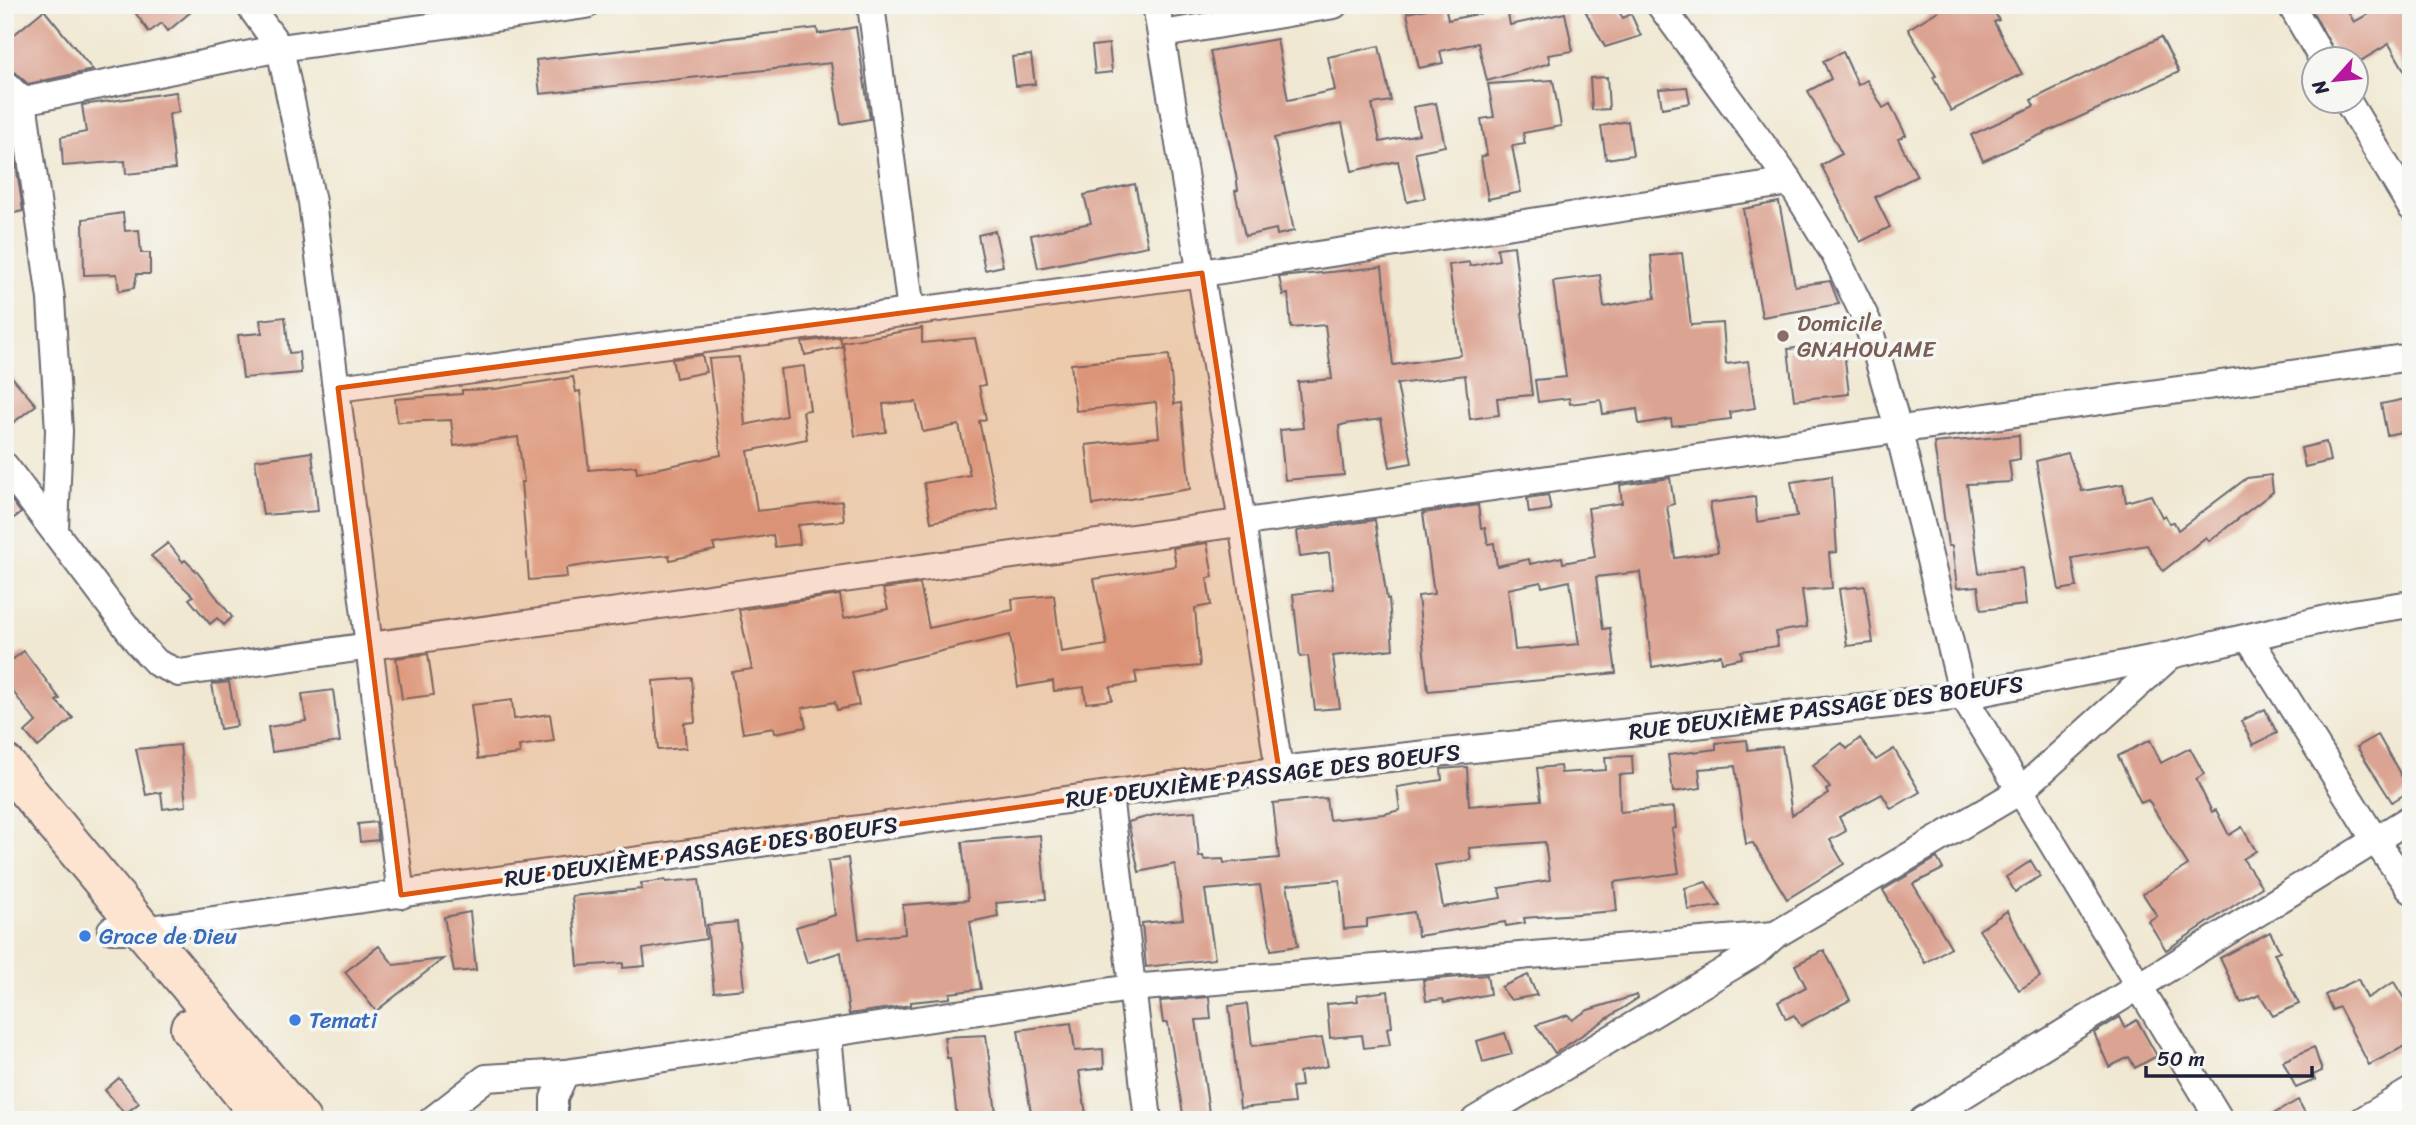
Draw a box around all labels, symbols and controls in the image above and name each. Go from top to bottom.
north arrow [2300,46,2370,116]
text: N [2302,73,2338,102]
place label: Domicile GNAHOUAME [1797,303,1936,370]
marker: Domicile GNAHOUAME [1775,328,1791,344]
street label: RUE DEUXIÈME PASSAGE DES BOEUFS [1626,663,2026,753]
street label: RUE DEUXIÈME PASSAGE DES BOEUFS [1063,731,1463,821]
street label: RUE DEUXIÈME PASSAGE DES BOEUFS [502,804,900,900]
place label: Grace de Dieu [99,916,237,957]
marker: Grace de Dieu [77,928,93,944]
place label: Temati [309,1000,378,1041]
marker: Temati [287,1012,303,1028]
scale bar [2146,1034,2313,1078]
text: 50 m [2157,1040,2205,1078]

